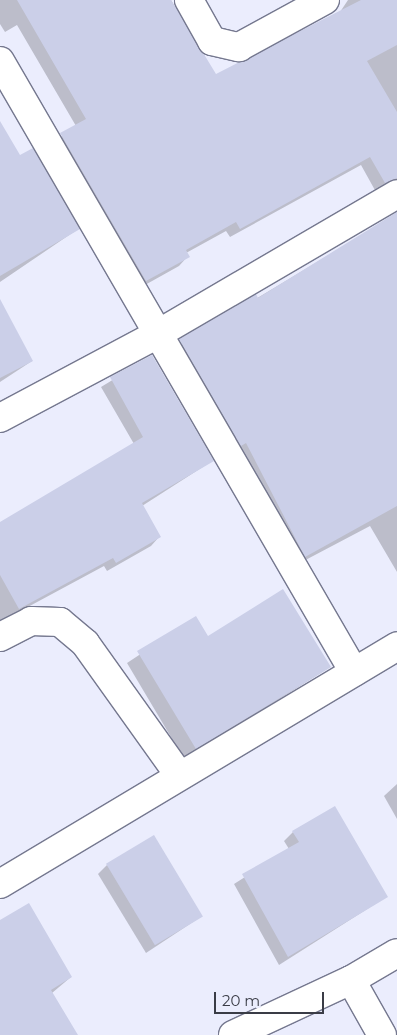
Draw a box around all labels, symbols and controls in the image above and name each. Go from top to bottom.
scale bar [217,982,327,1014]
text: 20 m [222,991,260,1010]

